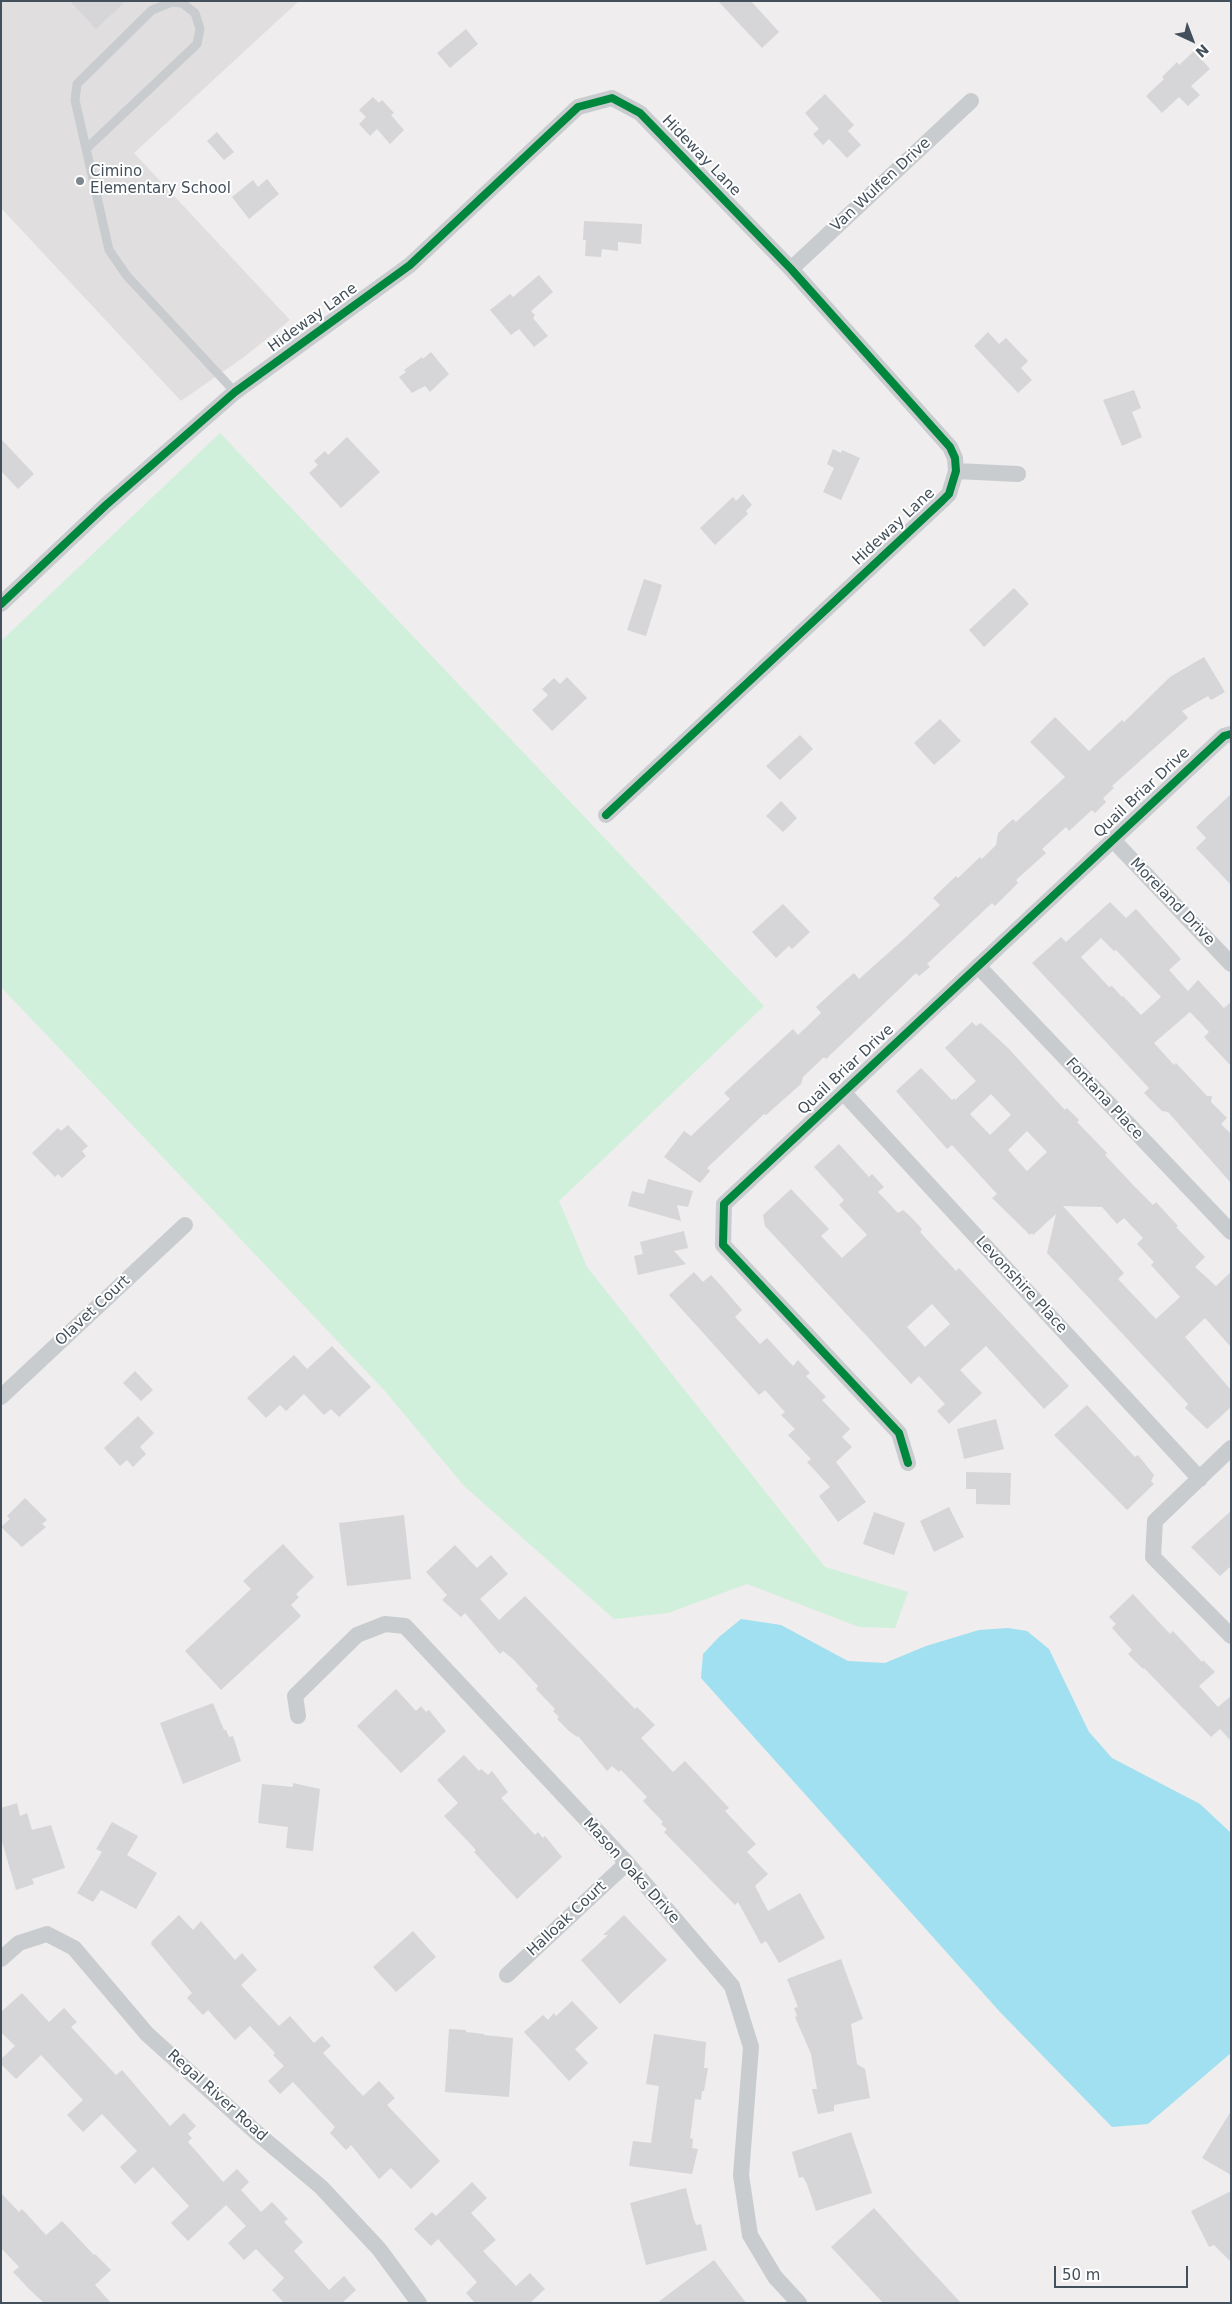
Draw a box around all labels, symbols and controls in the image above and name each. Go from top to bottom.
north arrow [1167,15,1217,65]
text: N [1192,41,1212,61]
street label: Hideway Lane [658,112,744,200]
street label: Van Wulfen Drive [828,134,934,236]
place label: Cimino Elementary School [90,163,231,198]
marker: Cimino Elementary School [74,175,86,187]
street label: Hideway Lane [265,280,361,356]
street label: Hideway Lane [849,484,939,570]
street label: Quail Briar Drive [1090,744,1194,842]
street label: Moreland Drive [1126,855,1218,949]
street label: Quail Briar Drive [794,1021,898,1119]
street label: Fontana Place [1062,1054,1146,1144]
street label: Levonshire Place [971,1233,1071,1337]
street label: Olavet Court [52,1272,134,1350]
street label: Mason Oaks Drive [579,1815,683,1927]
street label: Halloak Court [524,1878,610,1960]
street label: Regal River Road [163,2047,271,2145]
scale bar [1057,2256,1191,2288]
text: 50 m [1062,2266,1100,2284]

